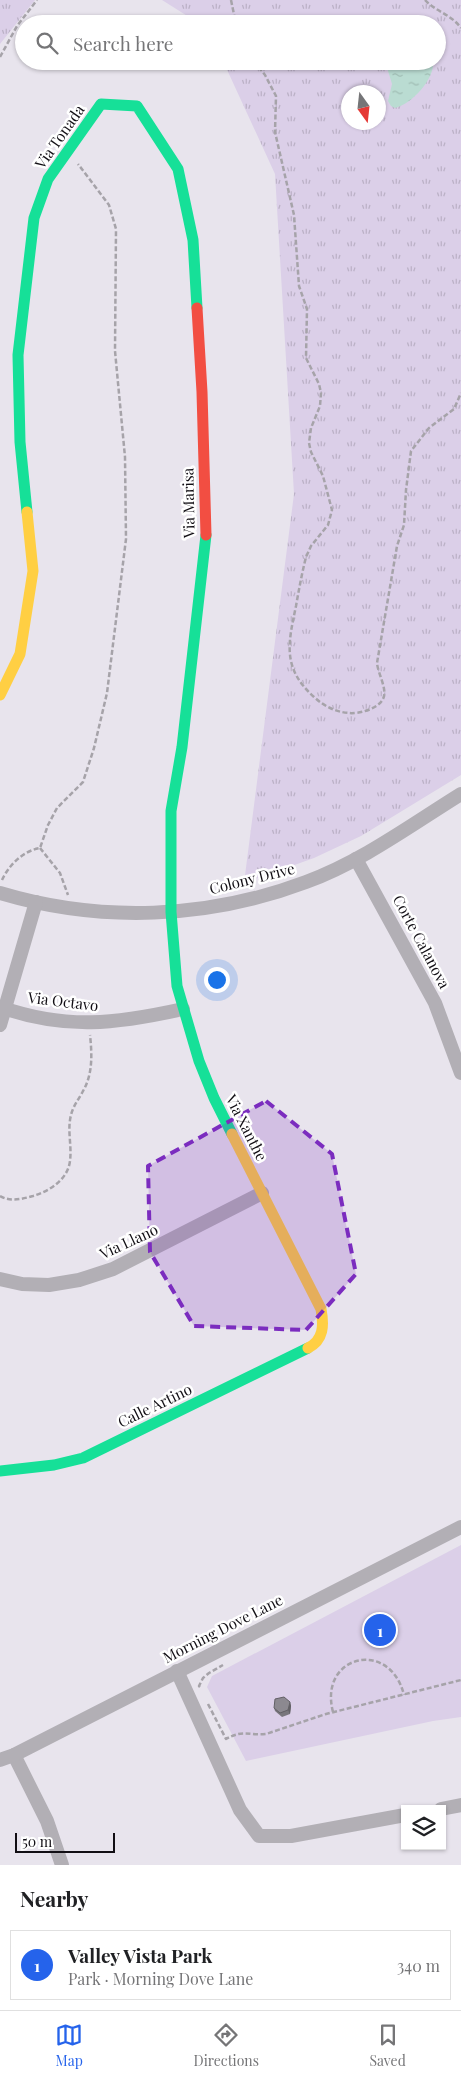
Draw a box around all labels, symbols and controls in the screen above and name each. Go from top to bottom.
search box [15,15,446,70]
icon: search [33,29,61,57]
text: Search here [73,30,173,56]
north arrow [341,85,386,130]
street label: Via Tonada [29,100,89,173]
street label: Via Marisa [177,467,199,539]
street label: Colony Drive [207,858,296,898]
street label: Corte Calanova [389,891,455,992]
your location [204,967,230,993]
street label: Via Octavo [26,987,100,1015]
street label: Via Xanthe [221,1090,272,1164]
street label: Via Llano [95,1219,161,1264]
street label: Calle Artino [114,1379,195,1432]
street label: Morning Dove Lane [159,1589,286,1667]
pin: 1 [364,1611,396,1649]
map controls [401,1805,446,1850]
button: layers [401,1805,446,1850]
scale bar [15,1830,115,1853]
text: 50 m [22,1832,52,1851]
text: Nearby [20,1884,89,1912]
text: Valley Vista Park [68,1942,212,1968]
text: 1 [34,1955,40,1976]
text: 340 m [397,1955,440,1976]
text: Park · Morning Dove Lane [68,1968,253,1989]
tab: Map [55,2021,83,2070]
tab: Directions [194,2021,259,2070]
tab: Saved [369,2021,406,2070]

